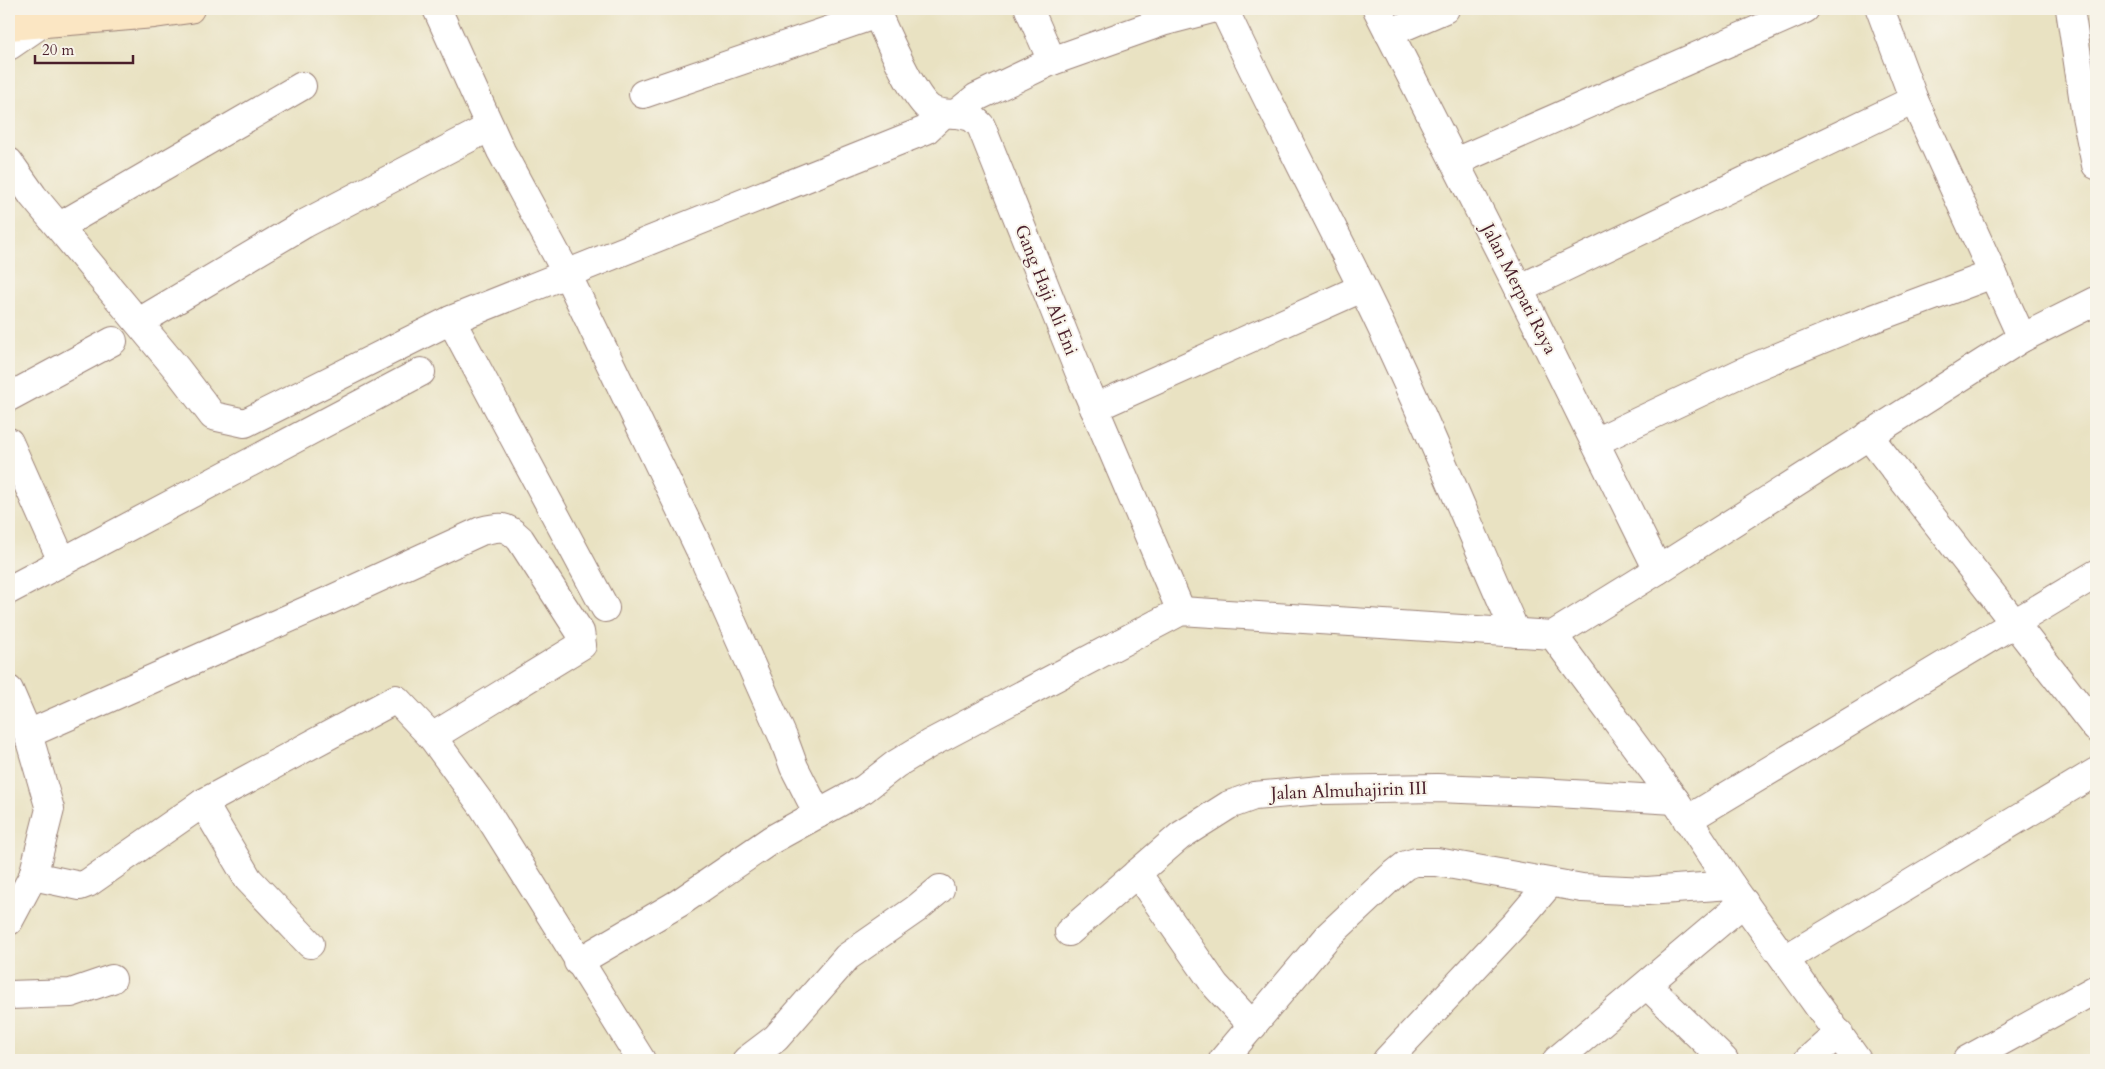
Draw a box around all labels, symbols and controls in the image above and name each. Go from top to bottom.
scale bar [35,32,132,64]
text: 20 m [42,40,74,60]
street label: Jalan Merpati Raya [1474,217,1563,359]
street label: Gang Haji Ali Eni [1008,221,1084,359]
street label: Jalan Almuhajirin III [1267,776,1428,806]

